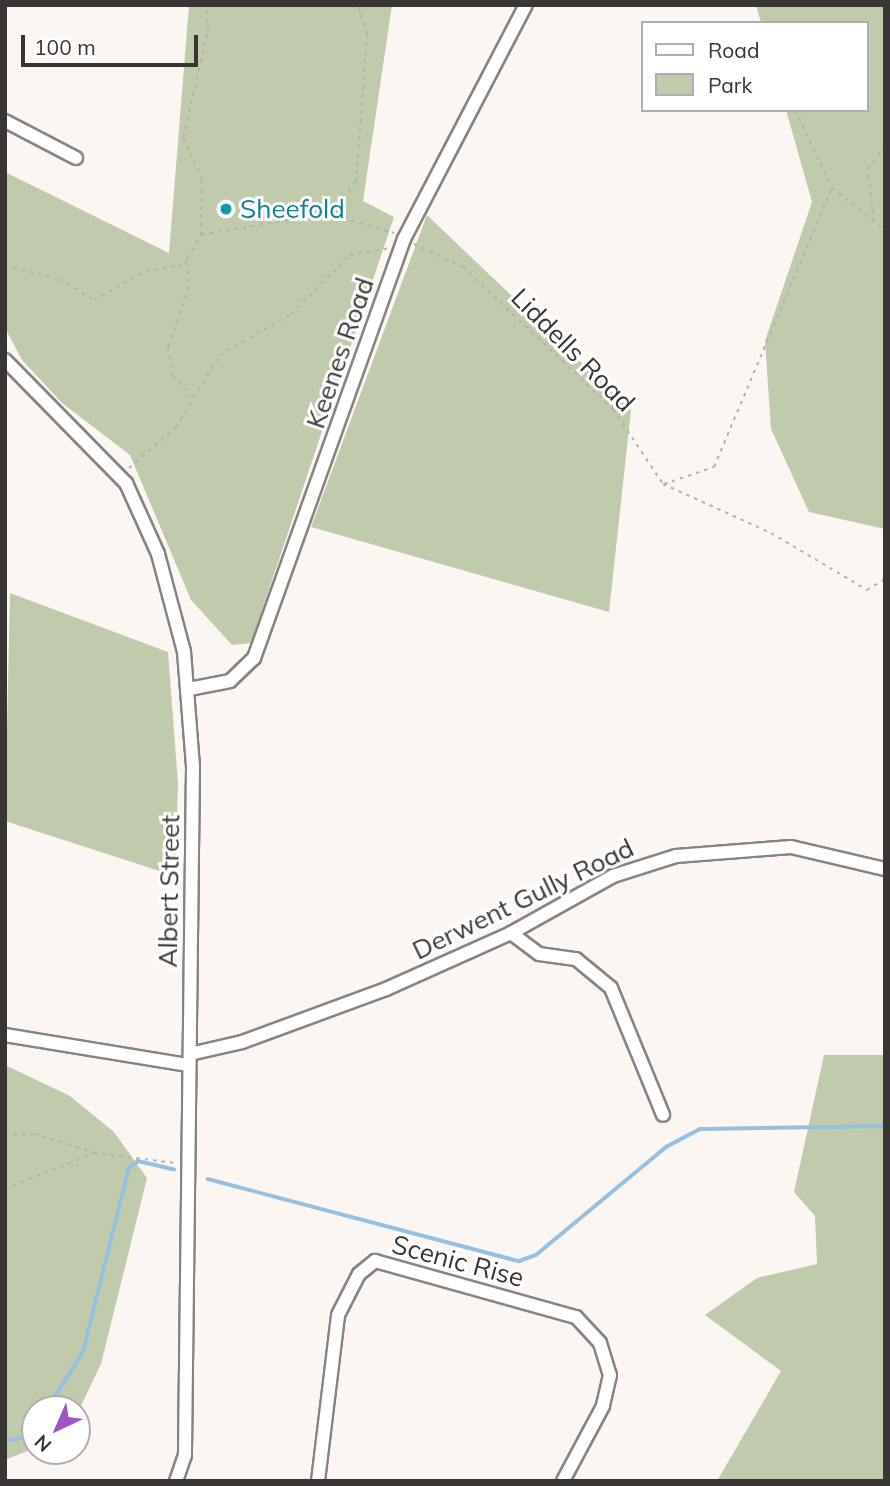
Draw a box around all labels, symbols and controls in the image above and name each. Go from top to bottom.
scale bar [24,21,201,65]
legend [642,21,869,112]
text: 100 m [34,34,96,60]
text: Road [708,37,759,63]
text: Park [708,72,752,98]
place label: Sheefold [240,193,345,225]
marker: Sheefold [218,201,234,217]
street label: Keenes Road [300,274,380,432]
street label: Liddells Road [505,282,641,418]
street label: Albert Street [152,814,186,968]
street label: Derwent Gully Road [407,832,639,966]
street label: Scenic Rise [389,1228,527,1294]
north arrow [21,1395,91,1465]
text: N [29,1430,56,1457]

